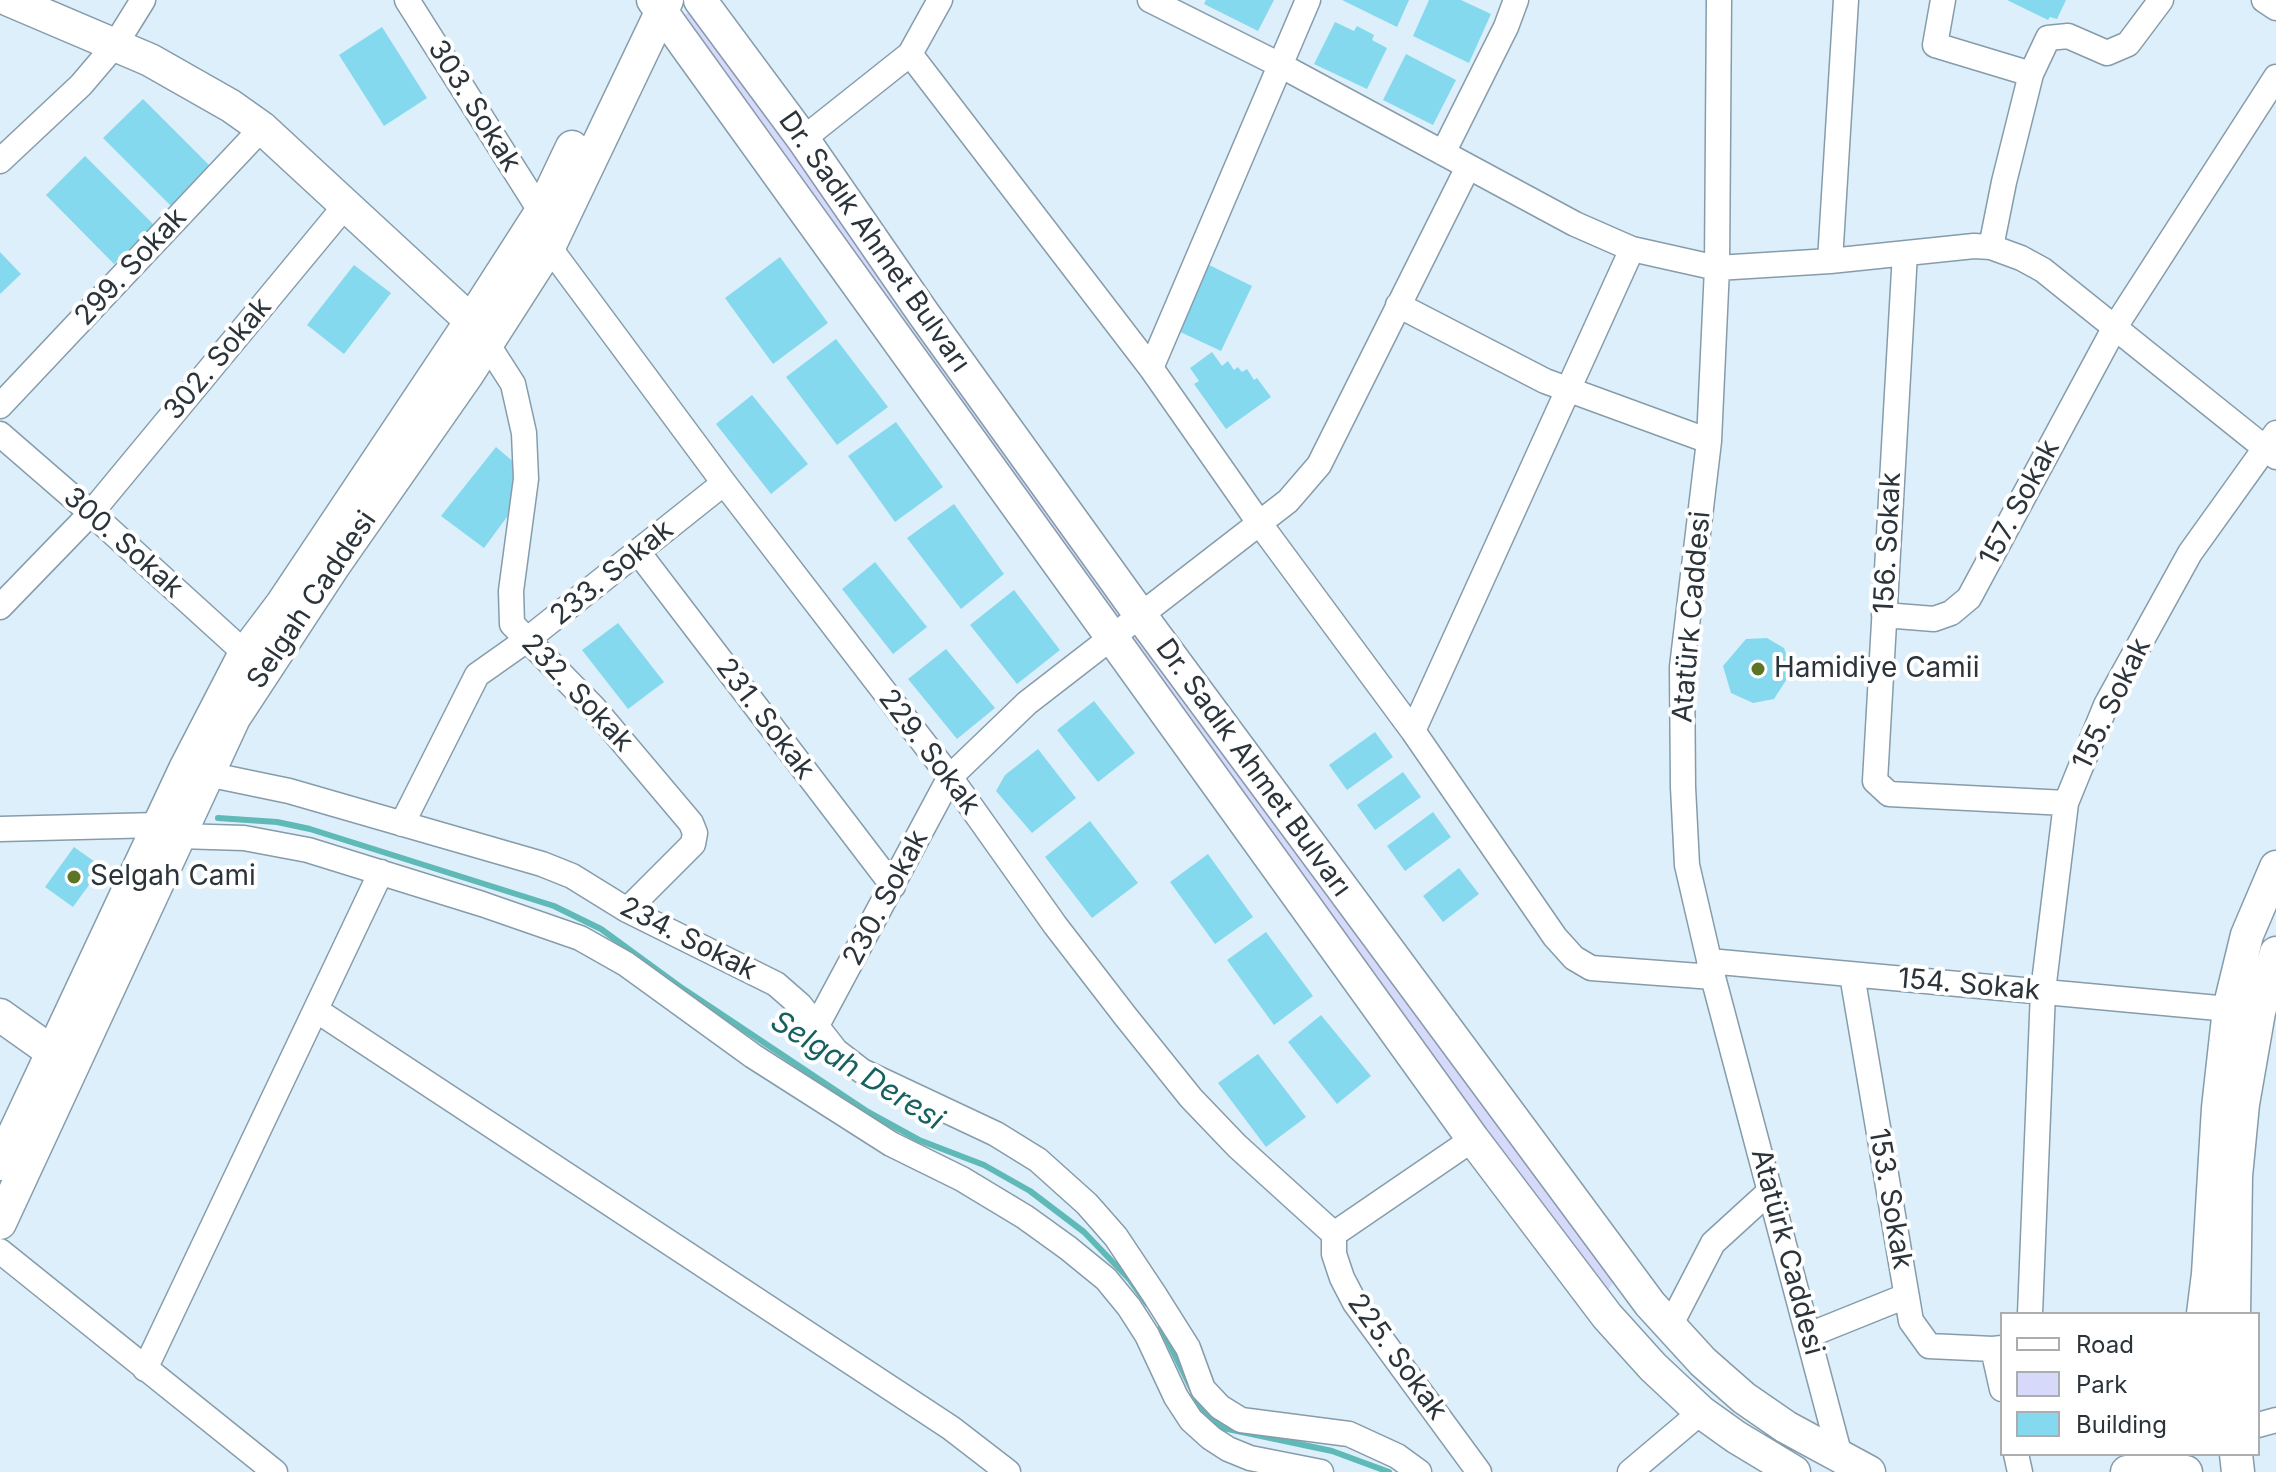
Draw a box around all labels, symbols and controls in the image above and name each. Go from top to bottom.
street label: 303. Sokak [420,34,528,178]
street label: Dr. Sadık Ahmet Bulvarı [771,105,977,379]
street label: 299. Sokak [68,201,194,333]
street label: 302. Sokak [157,291,279,427]
street label: 157. Sokak [1973,434,2067,572]
street label: 156. Sokak [1868,471,1908,615]
street label: 300. Sokak [56,481,190,605]
street label: Selgah Caddesi [240,505,384,695]
street label: Atatürk Caddesi [1666,510,1718,724]
street label: 233. Sokak [544,513,680,633]
street label: 232. Sokak [514,627,640,759]
street label: Dr. Sadık Ahmet Bulvarı [1148,633,1358,903]
street label: 155. Sokak [2066,633,2158,775]
street label: 231. Sokak [709,652,821,786]
place label: Hamidiye Camii [1774,652,1979,686]
marker: Hamidiye Camii [1749,660,1767,678]
street label: 229. Sokak [871,683,987,821]
street label: 230. Sokak [836,825,936,971]
place label: Selgah Cami [90,860,256,894]
marker: Selgah Cami [65,868,83,886]
street label: 234. Sokak [614,890,762,988]
street label: 154. Sokak [1896,962,2042,1008]
water label: Selgah Deresi [764,1004,950,1138]
street label: 153. Sokak [1861,1126,1919,1272]
street label: Atatürk Caddesi [1743,1145,1831,1359]
street label: 225. Sokak [1340,1287,1454,1427]
legend [2000,1312,2260,1456]
text: Road [2076,1330,2134,1359]
text: Park [2076,1370,2127,1399]
text: Building [2076,1410,2167,1439]

